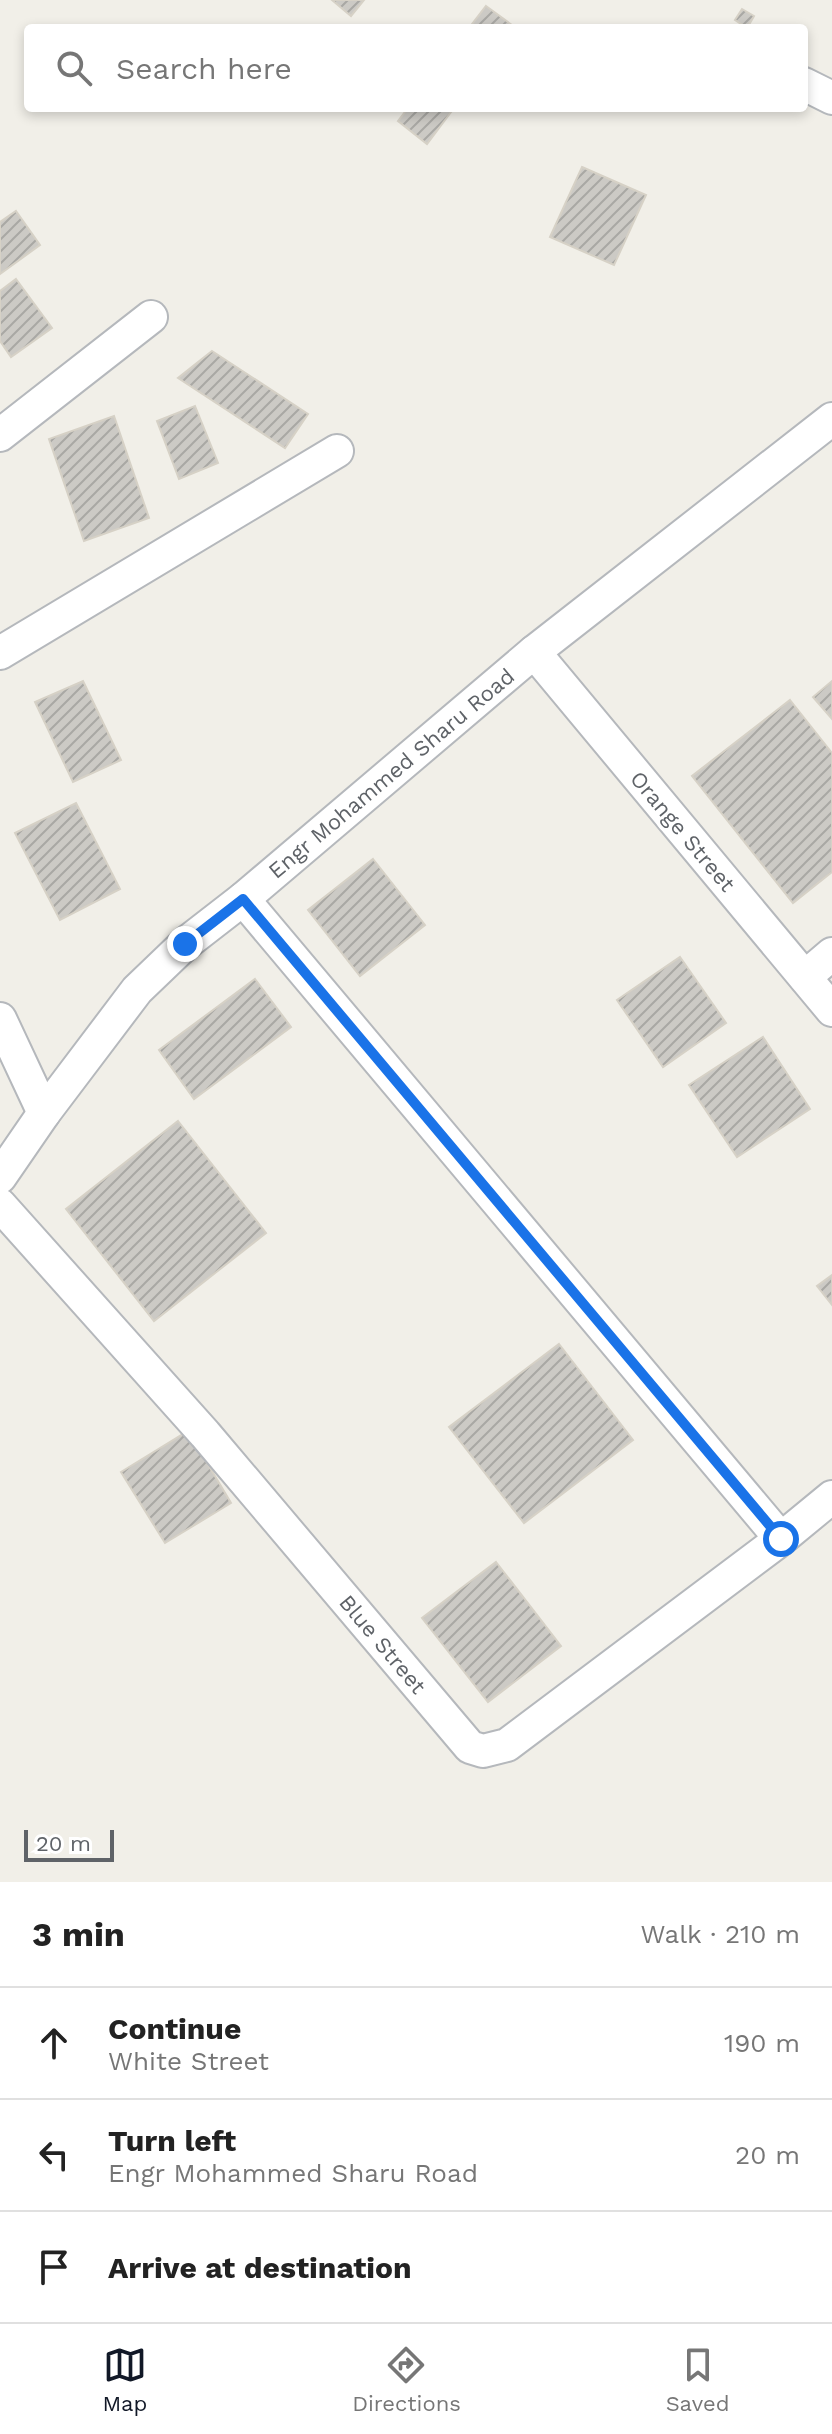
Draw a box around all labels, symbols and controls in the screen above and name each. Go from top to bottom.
search box [24,24,808,112]
icon: search [52,46,96,90]
text: Search here [116,51,292,86]
street label: Engr Mohammed Sharu Road [263,663,519,884]
street label: Orange Street [625,766,740,897]
route end [167,926,203,962]
route start [763,1521,799,1557]
street label: Blue Street [334,1590,431,1699]
scale bar [24,1826,114,1862]
text: 20 m [36,1831,91,1856]
text: 3 min [32,1914,125,1954]
text: Walk · 210 m [640,1919,800,1949]
text: Continue [108,2011,241,2046]
icon: ahead [32,2021,76,2065]
text: 190 m [724,2028,800,2058]
text: White Street [108,2046,269,2076]
text: Turn left [108,2123,236,2158]
icon: left [32,2133,76,2177]
text: 20 m [735,2140,800,2170]
text: Engr Mohammed Sharu Road [108,2158,478,2188]
icon: arrive [32,2245,76,2289]
text: Arrive at destination [108,2250,412,2285]
tab: Map [102,2343,147,2416]
tab: Directions [352,2343,461,2416]
tab: Saved [666,2343,730,2416]

